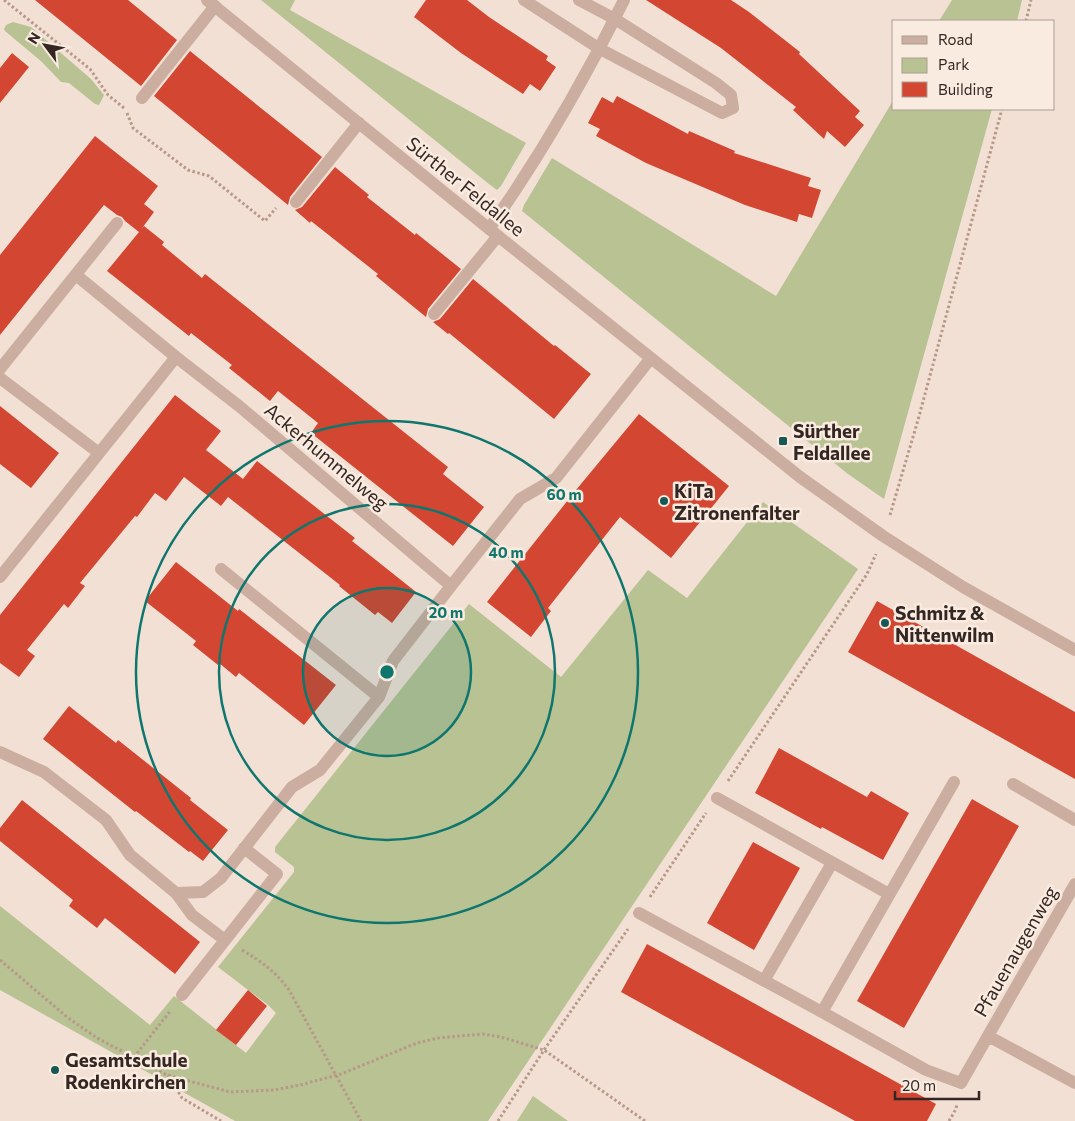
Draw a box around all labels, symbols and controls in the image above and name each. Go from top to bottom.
north arrow [20,20,70,70]
legend [892,20,1055,110]
text: N [24,29,44,47]
text: Road [938,30,973,48]
text: Park [938,55,969,73]
text: Building [938,80,993,98]
street label: Sürther Feldallee [402,131,530,241]
street label: Ackerhummelweg [261,398,393,514]
place label: Sürther Feldallee [793,419,870,464]
marker: Sürther Feldallee [777,435,789,447]
place label: KiTa Zitronenfalter [674,479,800,524]
text: 60 m [546,485,582,503]
marker: KiTa Zitronenfalter [658,495,670,507]
text: 40 m [488,543,524,561]
place label: Schmitz & Nittenwilm [895,601,994,646]
text: 20 m [429,603,463,621]
marker: Schmitz & Nittenwilm [879,617,891,629]
centre of rings [378,663,396,681]
street label: Pfauenaugenweg [968,881,1062,1021]
place label: Gesamtschule Rodenkirchen [65,1048,187,1093]
marker: Gesamtschule Rodenkirchen [49,1064,61,1076]
scale bar [895,1068,979,1100]
text: 20 m [902,1076,936,1094]

